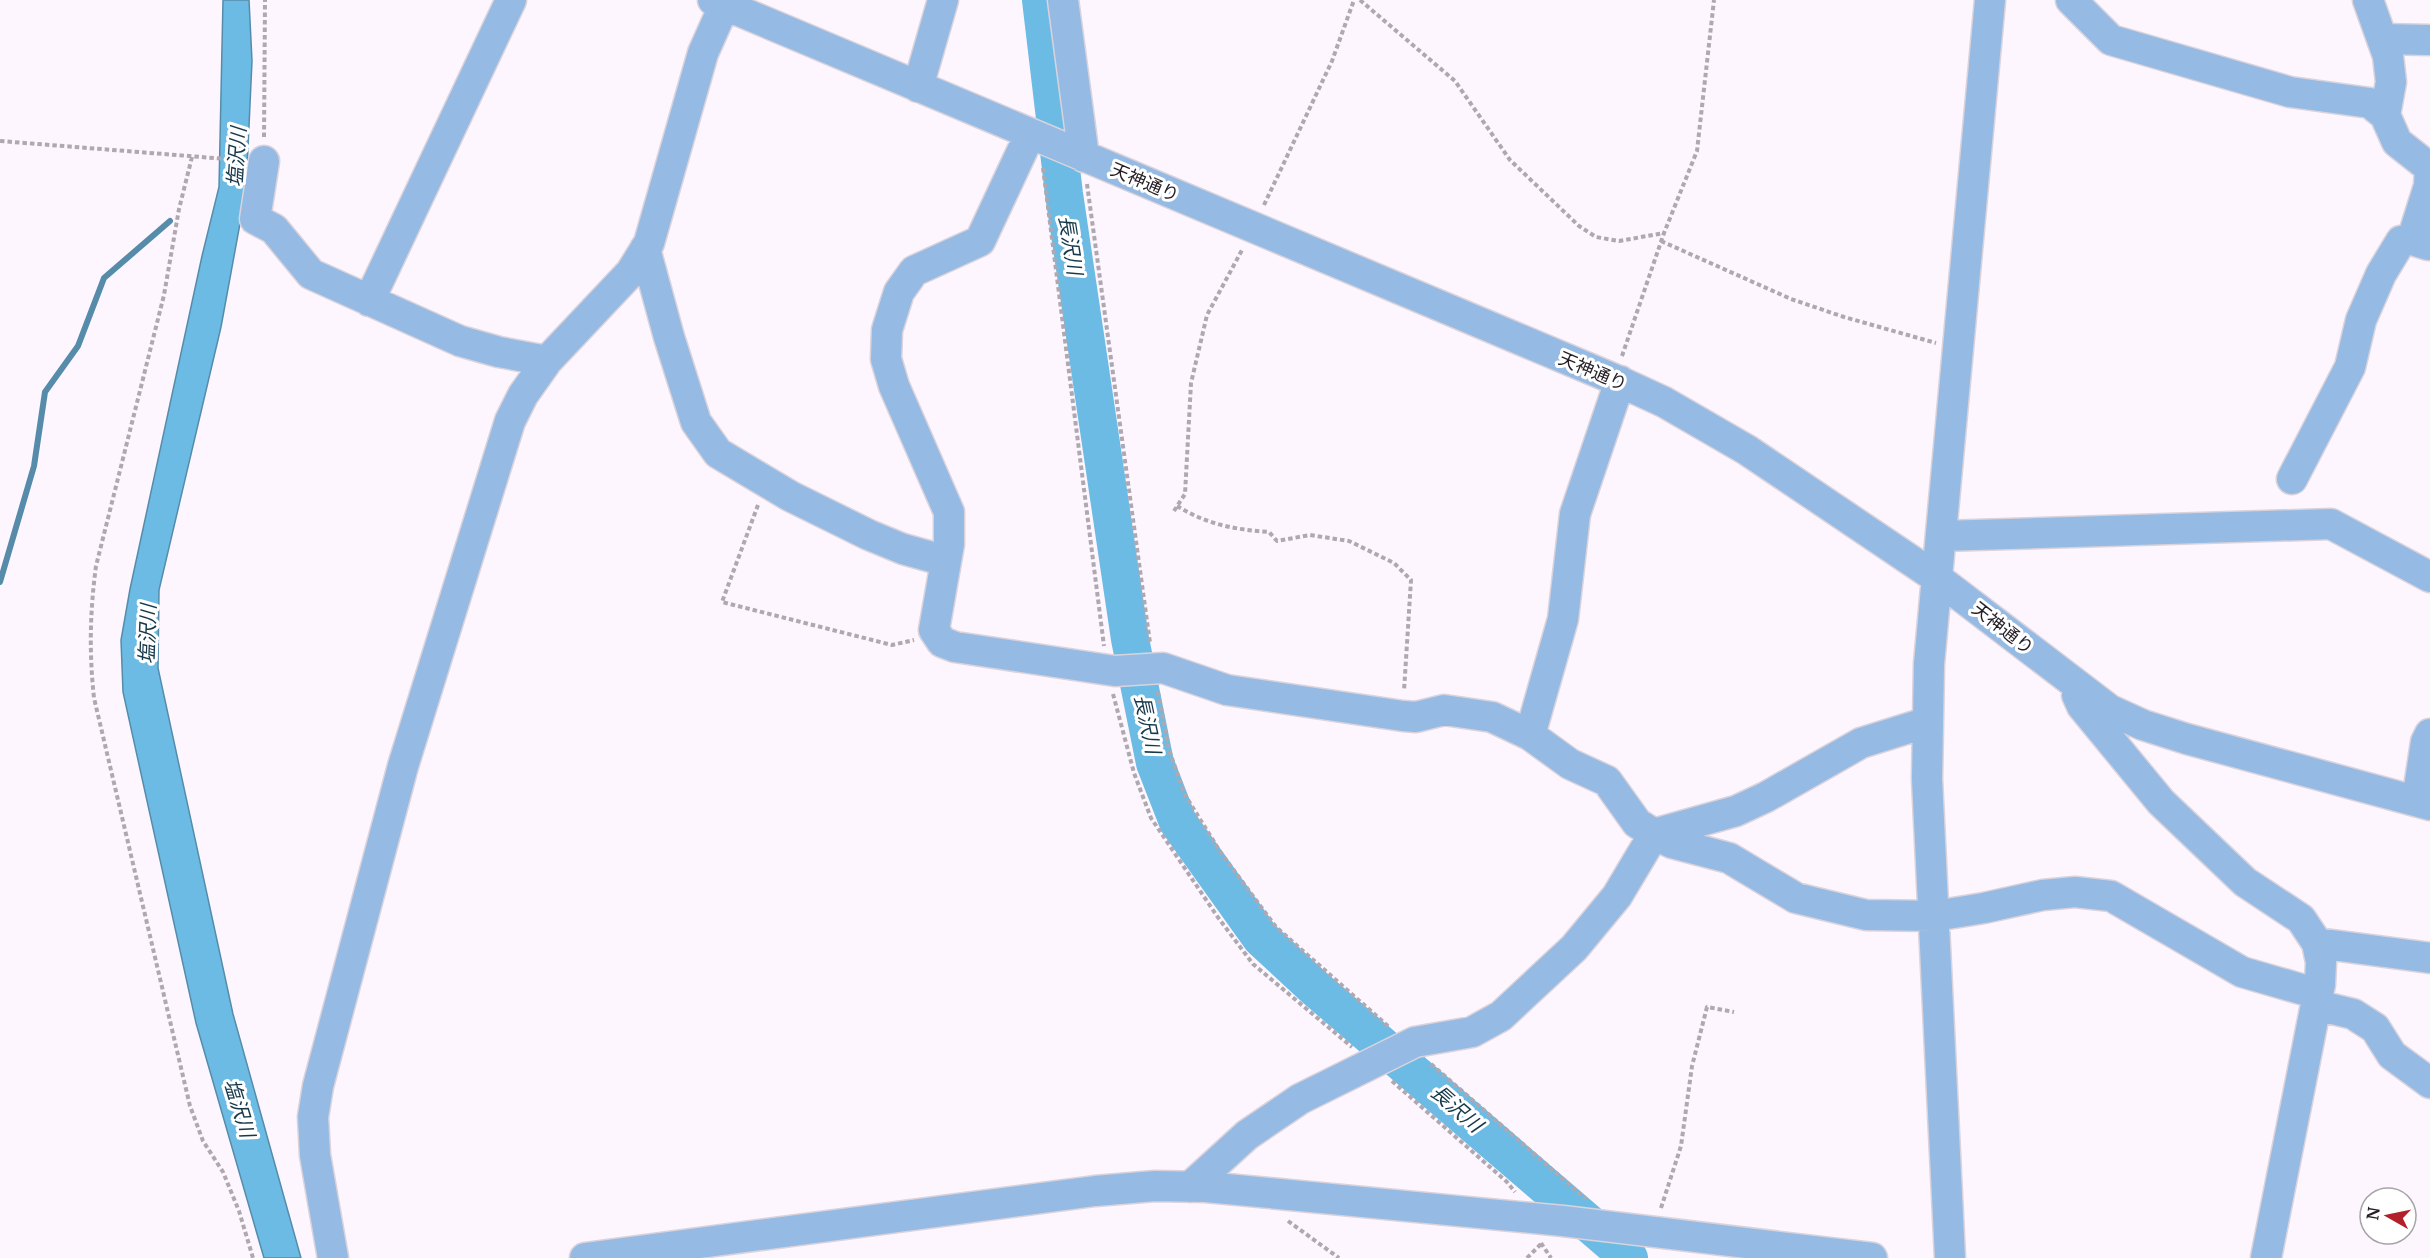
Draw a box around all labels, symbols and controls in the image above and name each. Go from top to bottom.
water label: 塩沢川 [221,124,251,188]
street label: 天神通り [1107,157,1183,207]
water label: 長沢川 [1054,213,1088,279]
street label: 天神通り [1555,346,1631,396]
street label: 天神通り [1968,597,2038,659]
water label: 塩沢川 [133,602,161,664]
water label: 長沢川 [1130,692,1167,758]
water label: 塩沢川 [219,1076,261,1142]
water label: 長沢川 [1426,1079,1489,1138]
north arrow [2358,1186,2418,1246]
text: N [2362,1205,2384,1221]

